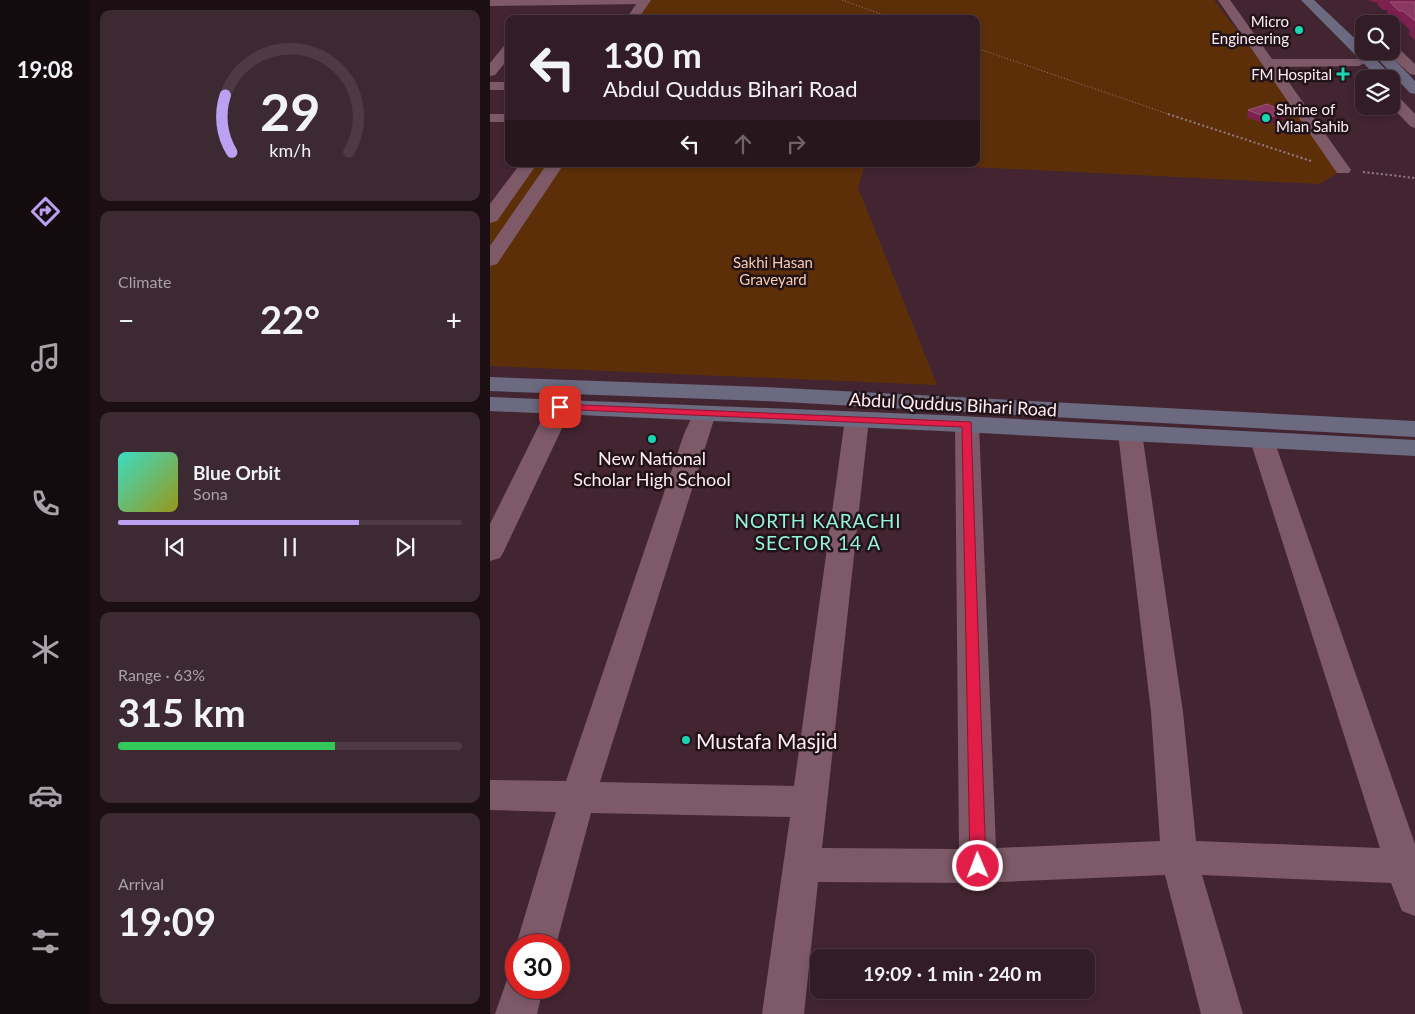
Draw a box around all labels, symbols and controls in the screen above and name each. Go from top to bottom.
place label: Micro Engineering [1211,12,1289,47]
map controls [1355,15,1400,115]
button: search [1355,15,1400,60]
marker: Micro Engineering [1293,24,1305,36]
text: 130 m [603,33,702,75]
icon: left [520,35,585,100]
text: 19:08 [17,56,73,83]
place label: FM Hospital [1251,65,1332,83]
marker: FM Hospital [1336,67,1350,81]
button: layers [1355,70,1400,115]
text: Abdul Quddus Bihari Road [603,75,858,102]
text: 29 [260,80,320,142]
place label: Shrine of Mian Sahib [1276,100,1349,135]
marker: Shrine of Mian Sahib [1260,112,1272,124]
icon: left [676,130,704,158]
icon: ahead [729,130,757,158]
icon: right [782,130,810,158]
text: km/h [269,139,311,161]
icon: directions [28,194,63,229]
park label: Sakhi Hasan Graveyard [733,253,813,288]
text: Climate [118,272,171,291]
text: 22° [260,296,320,342]
text: − [118,303,134,337]
text: + [446,303,462,337]
icon: music [28,340,63,375]
pin [539,386,581,428]
street label: Abdul Quddus Bihari Road [848,388,1058,420]
icon: arrive [546,393,574,421]
marker: New National Scholar High School [646,433,658,445]
place label: New National Scholar High School [573,447,731,490]
text: Blue Orbit [193,461,281,484]
text: Sona [193,484,228,503]
icon: phone [28,486,63,521]
district label: NORTH KARACHI SECTOR 14 A [734,509,902,554]
icon: previous [161,533,189,561]
icon: pause [276,533,304,561]
icon: next [391,533,419,561]
icon: climate [28,632,63,667]
text: Range · 63% [118,665,205,684]
text: 315 km [118,689,246,735]
place label: Mustafa Masjid [696,728,838,753]
marker: Mustafa Masjid [680,734,692,746]
icon: car [28,778,63,813]
position arrow [951,839,1003,891]
text: Arrival [118,874,164,893]
text: 19:09 [118,898,216,944]
icon: filters [28,924,63,959]
speed limit sign: 30 [505,934,570,999]
text: 19:09 · 1 min · 240 m [863,962,1042,985]

